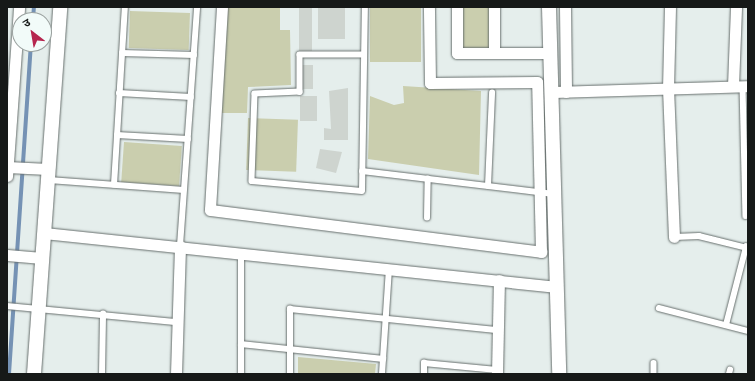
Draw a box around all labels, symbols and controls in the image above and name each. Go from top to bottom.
north arrow [12,12,52,52]
text: उ [19,14,33,31]

